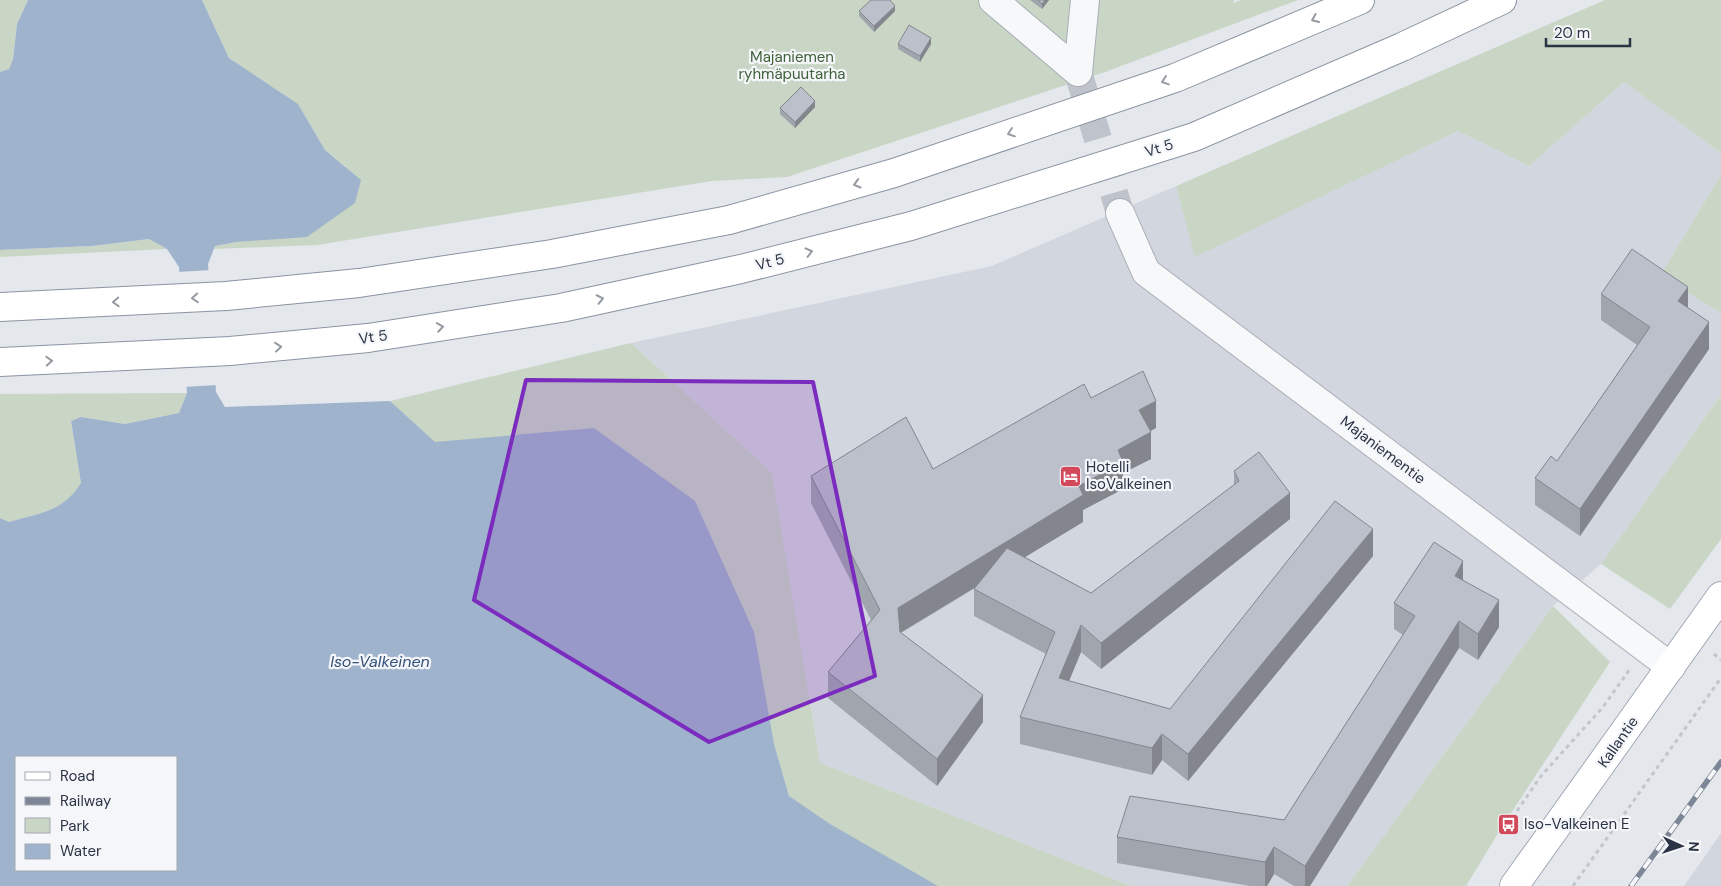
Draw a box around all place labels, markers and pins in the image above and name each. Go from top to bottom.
place label: Hotelli IsoValkeinen [1086,457,1172,494]
hotel icon: Hotelli IsoValkeinen [1058,464,1082,488]
bus stop icon: Iso-Valkeinen E [1496,812,1520,836]
place label: Iso-Valkeinen E [1524,814,1630,834]

